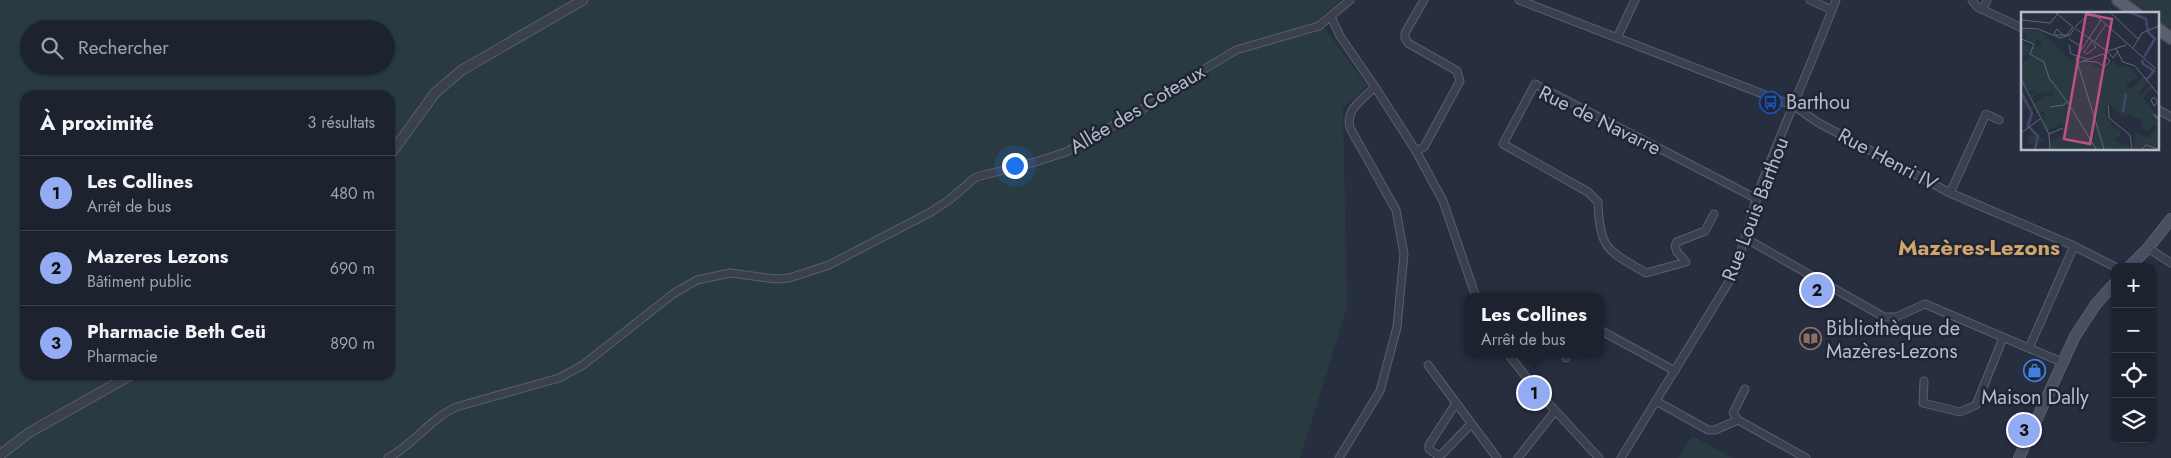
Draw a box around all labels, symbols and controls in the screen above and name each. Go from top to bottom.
inset map [2021,12,2158,150]
search box [20,20,395,75]
icon: search [38,34,66,62]
text: Rechercher [78,34,169,61]
street label: Allée des Coteaux [1064,57,1211,161]
street label: Rue de Navarre [1534,78,1666,163]
place label: Barthou [1786,88,1850,117]
bus stop icon: Barthou [1758,90,1782,114]
text: À proximité [40,108,154,138]
text: 3 résultats [308,111,375,134]
street label: Rue Henri IV [1833,121,1944,198]
street label: Rue Louis Barthou [1715,133,1796,285]
your location [1002,153,1028,179]
text: Les Collines [87,168,193,195]
text: 1 [52,182,60,205]
text: 480 m [330,182,375,205]
text: Arrêt de bus [87,195,171,218]
district label: Mazères-Lezons [1898,231,2060,263]
text: Mazeres Lezons [87,243,229,270]
text: 2 [51,257,61,280]
text: 690 m [330,257,375,280]
map controls [2111,263,2156,443]
button: + [2111,263,2156,308]
text: Bâtiment public [87,270,192,293]
pin: 2 [1801,271,1833,309]
popup [1464,293,1604,358]
text: Les Collines [1481,301,1587,328]
button: − [2111,308,2156,353]
place label: Bibliothèque de Mazères-Lezons [1826,314,1960,366]
text: Pharmacie Beth Ceü [87,318,266,345]
library icon: Bibliothèque de Mazères-Lezons [1798,327,1822,351]
text: Arrêt de bus [1481,328,1565,351]
text: 3 [51,332,61,355]
text: 890 m [330,332,375,355]
text: Pharmacie [87,345,158,368]
button: locate [2111,353,2156,398]
shop icon: Maison Dally [2023,359,2047,383]
pin: 1 [1518,374,1550,412]
place label: Maison Dally [1981,383,2089,412]
button: layers [2111,398,2156,443]
pin: 3 [2008,411,2040,449]

